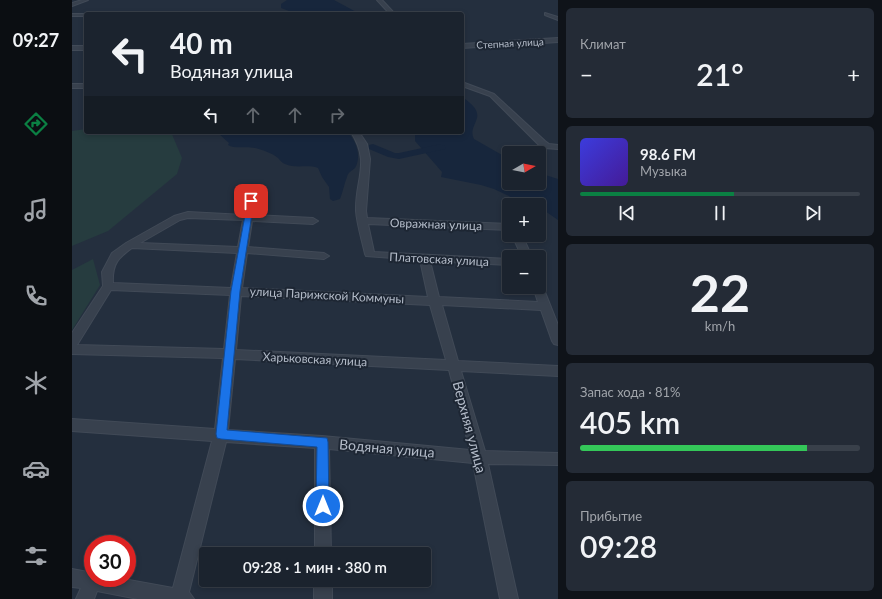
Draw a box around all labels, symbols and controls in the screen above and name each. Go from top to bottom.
text: 40 m [170,26,233,60]
icon: left [104,28,156,80]
text: 09:27 [13,29,59,51]
street label: Степная улица [476,35,544,51]
text: Климат [580,36,626,52]
text: 21° [696,56,744,92]
text: Водяная улица [170,60,293,82]
text: − [580,61,593,88]
text: + [847,61,860,88]
icon: left [200,104,222,126]
icon: ahead [242,104,264,126]
icon: ahead [284,104,306,126]
icon: right [326,104,348,126]
icon: directions [22,110,50,138]
text: 98.6 FM [640,145,696,163]
north arrow [502,146,546,190]
map controls [502,146,546,294]
text: Музыка [640,163,687,179]
pin [234,184,268,218]
icon: arrive [240,190,262,212]
icon: music [22,196,50,224]
button: + [502,198,546,242]
icon: previous [616,202,638,224]
icon: pause [709,202,731,224]
icon: next [802,202,824,224]
street label: Овражная улица [390,215,482,233]
street label: Платовская улица [389,249,489,269]
button: − [502,250,546,294]
text: 22 [690,261,750,323]
icon: phone [22,282,50,310]
street label: улица Парижской Коммуны [249,283,405,307]
text: km/h [705,318,735,334]
street label: Харьковская улица [262,349,368,369]
icon: climate [22,369,50,397]
street label: Верхняя улица [450,379,490,475]
text: Запас хода · 81% [580,384,681,400]
text: 405 km [580,404,680,440]
street label: Водяная улица [339,435,435,461]
icon: car [22,455,50,483]
position arrow [302,485,344,527]
text: Прибытие [580,508,642,524]
text: 09:28 [580,528,657,564]
speed limit sign: 30 [84,535,136,587]
icon: filters [22,542,50,570]
text: 09:28 · 1 мин · 380 m [243,558,387,576]

